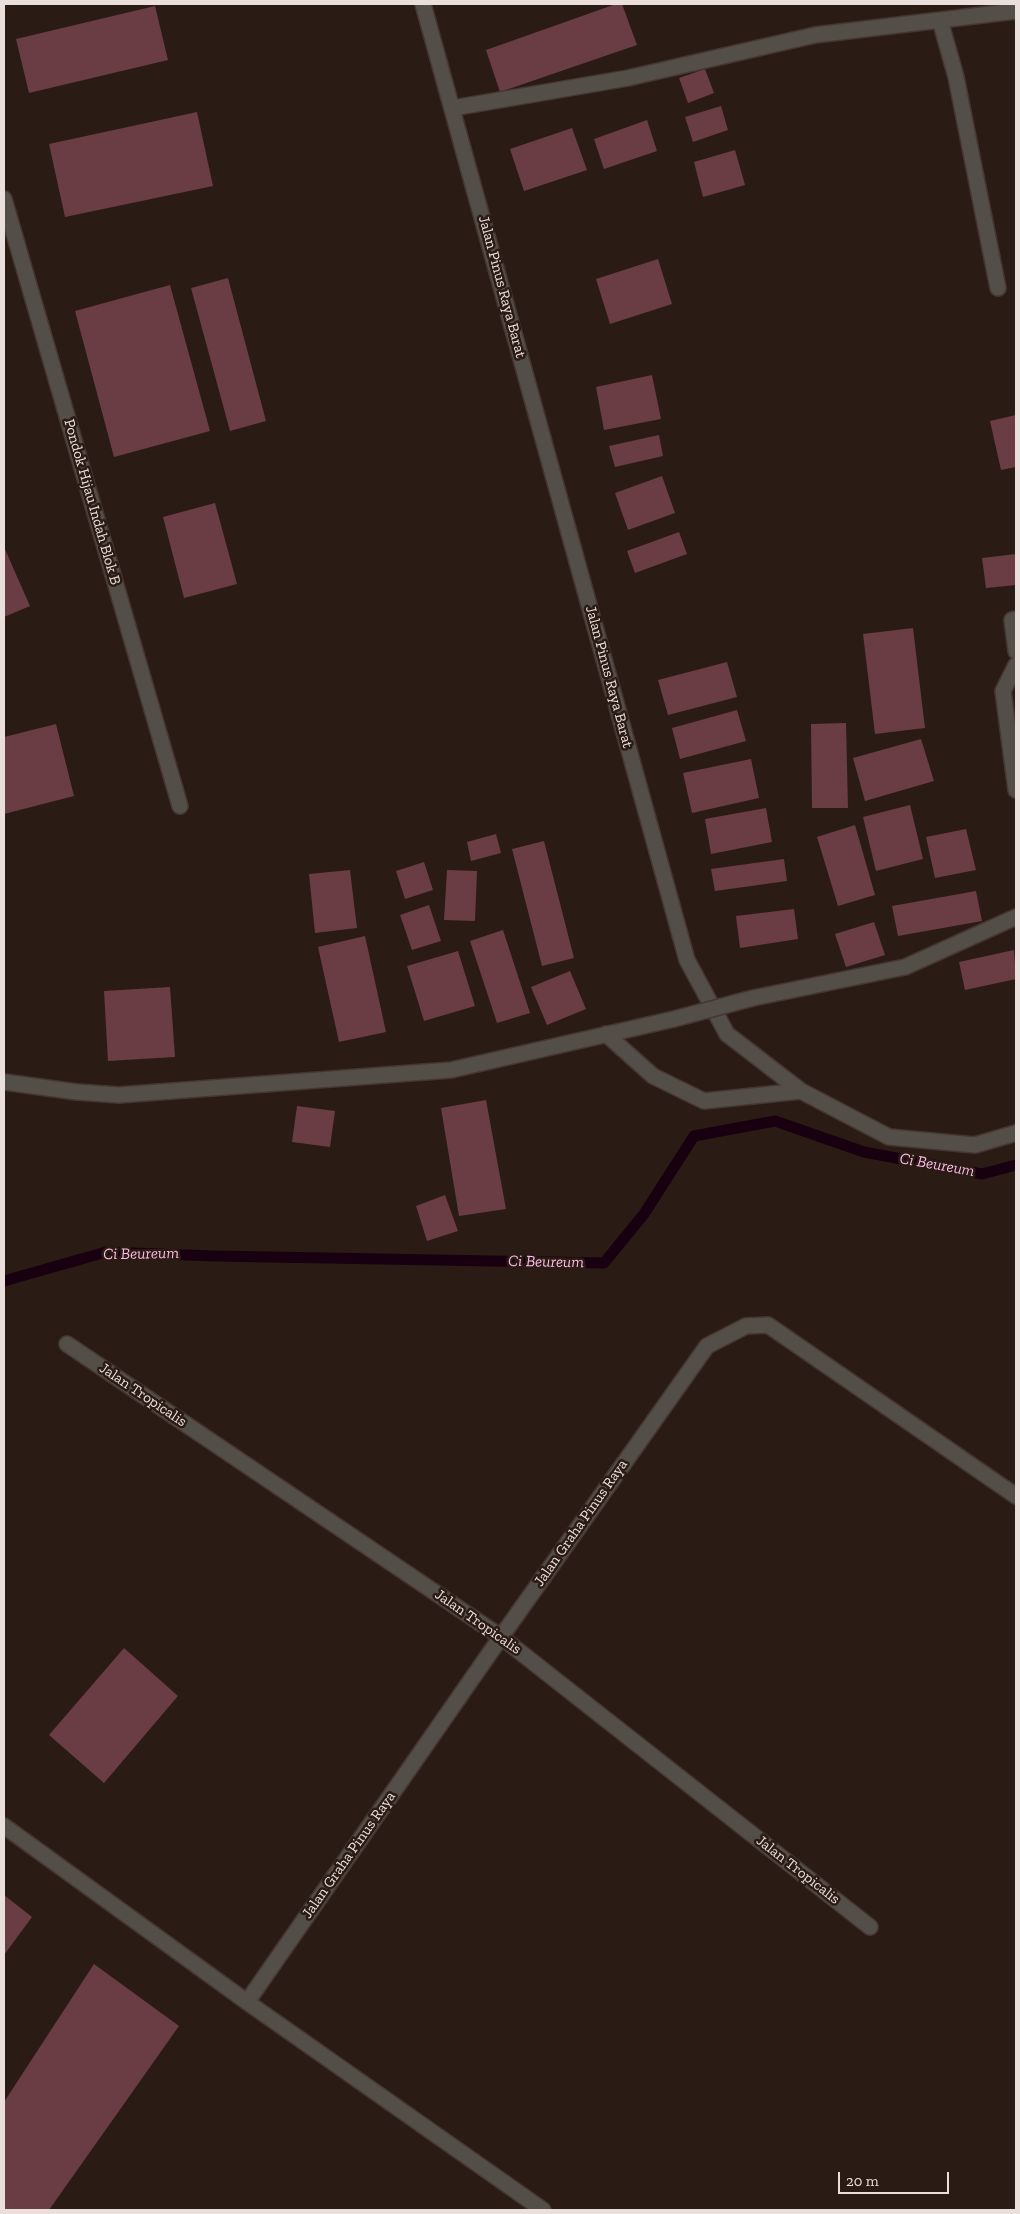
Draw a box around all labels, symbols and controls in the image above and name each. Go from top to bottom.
street label: Jalan Pinus Raya Barat [474,214,530,360]
street label: Pondok Hijau Indah Blok B [60,417,124,587]
street label: Jalan Pinus Raya Barat [581,604,637,750]
water label: Ci Beureum [898,1149,976,1181]
water label: Ci Beureum [103,1244,179,1264]
water label: Ci Beureum [508,1252,584,1272]
street label: Jalan Tropicalis [96,1359,190,1431]
street label: Jalan Graha Pinus Raya [530,1456,632,1590]
street label: Jalan Tropicalis [431,1586,525,1658]
street label: Jalan Graha Pinus Raya [298,1788,400,1922]
street label: Jalan Tropicalis [753,1832,843,1908]
scale bar [840,2162,951,2194]
text: 20 m [846,2172,879,2190]

